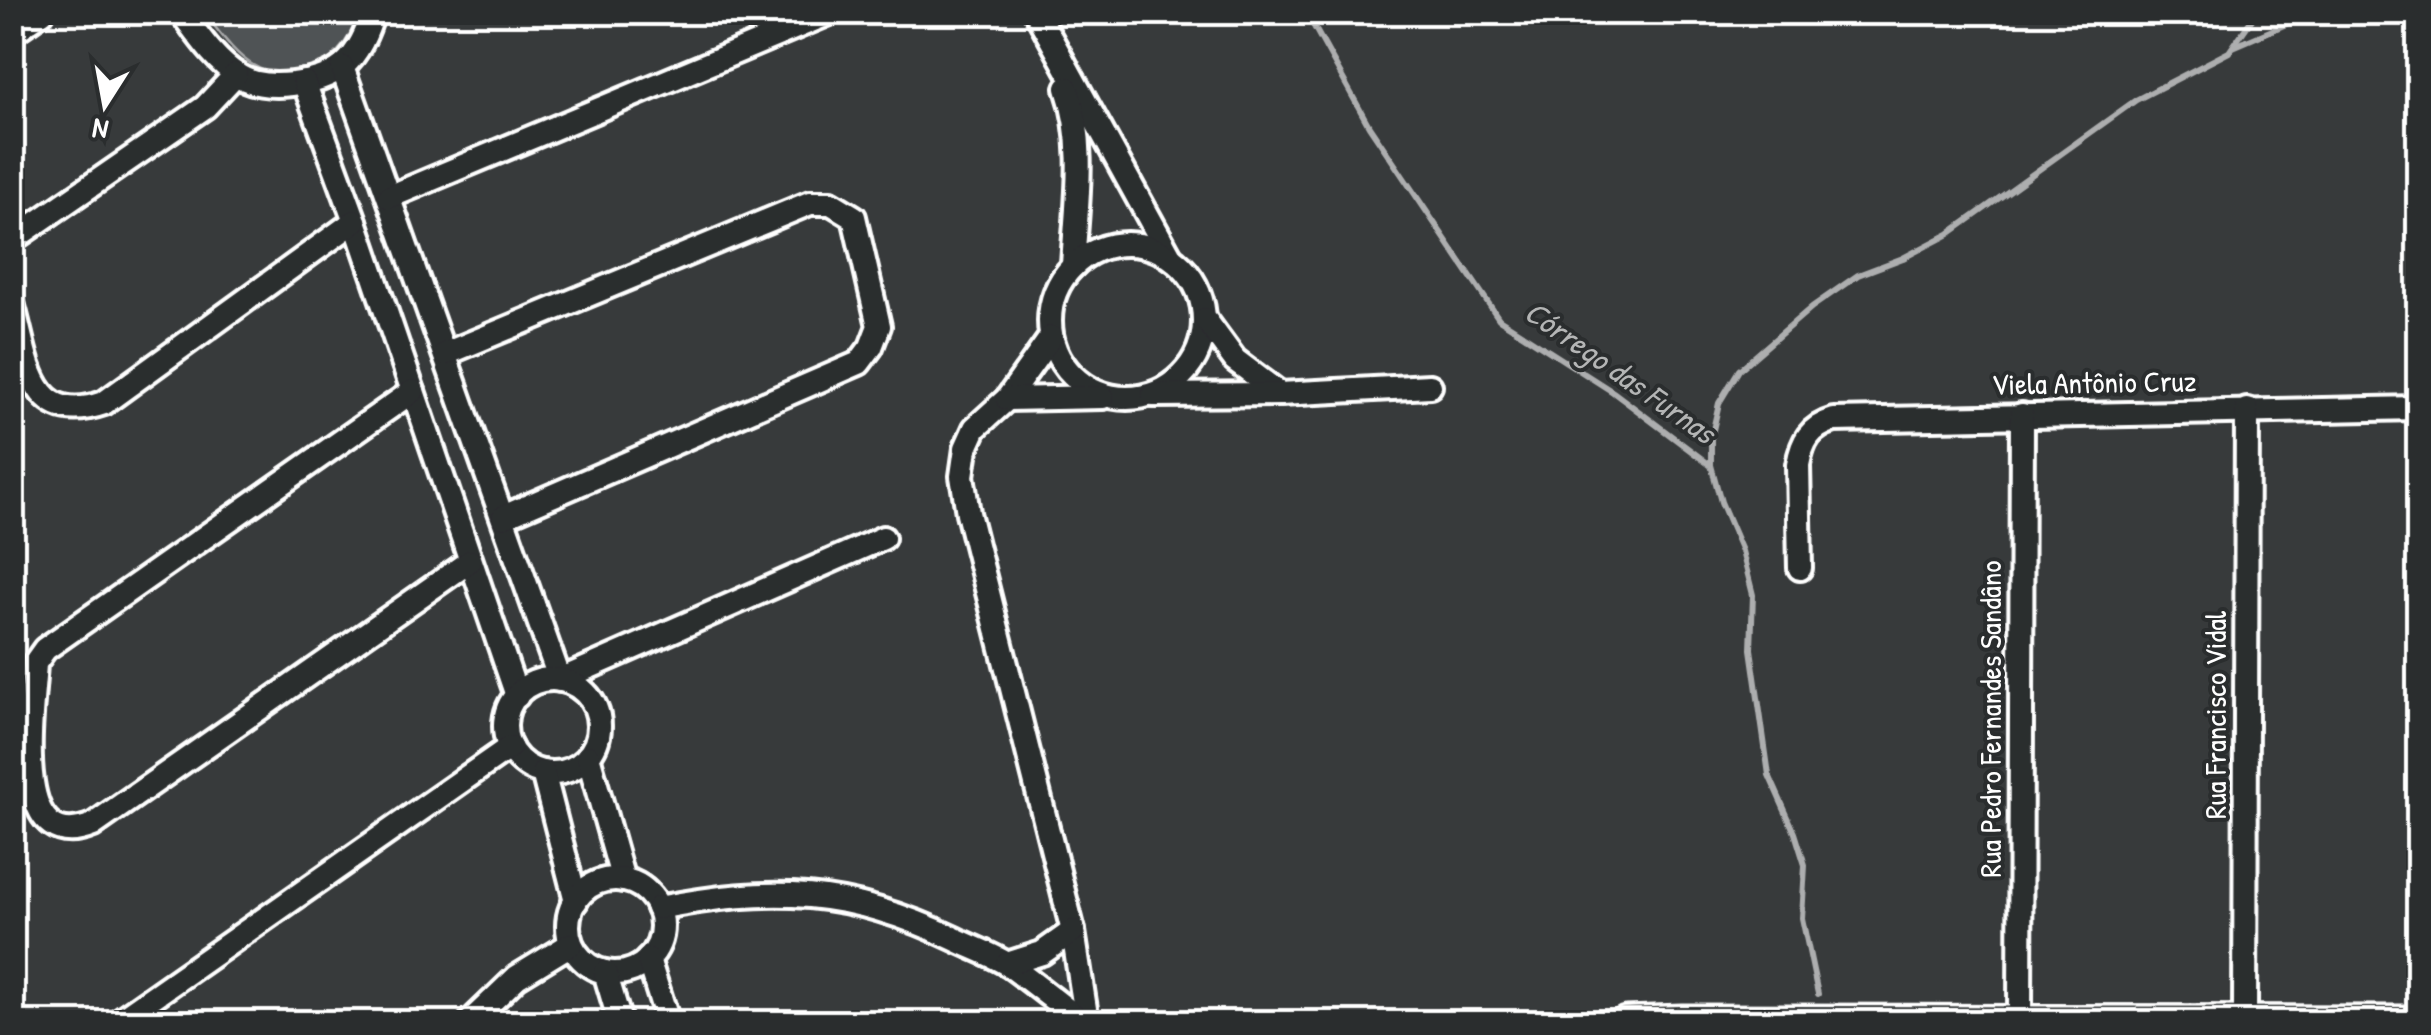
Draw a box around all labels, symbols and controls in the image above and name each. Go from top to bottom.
north arrow [55,55,155,155]
text: N [89,109,111,150]
water label: Córrego das Furnas [1516,290,1726,455]
street label: Viela Antônio Cruz [1991,360,2197,404]
street label: Rua Pedro Fernandes Sandâno [1970,561,2010,877]
street label: Rua Francisco Vidal [2195,611,2235,819]

